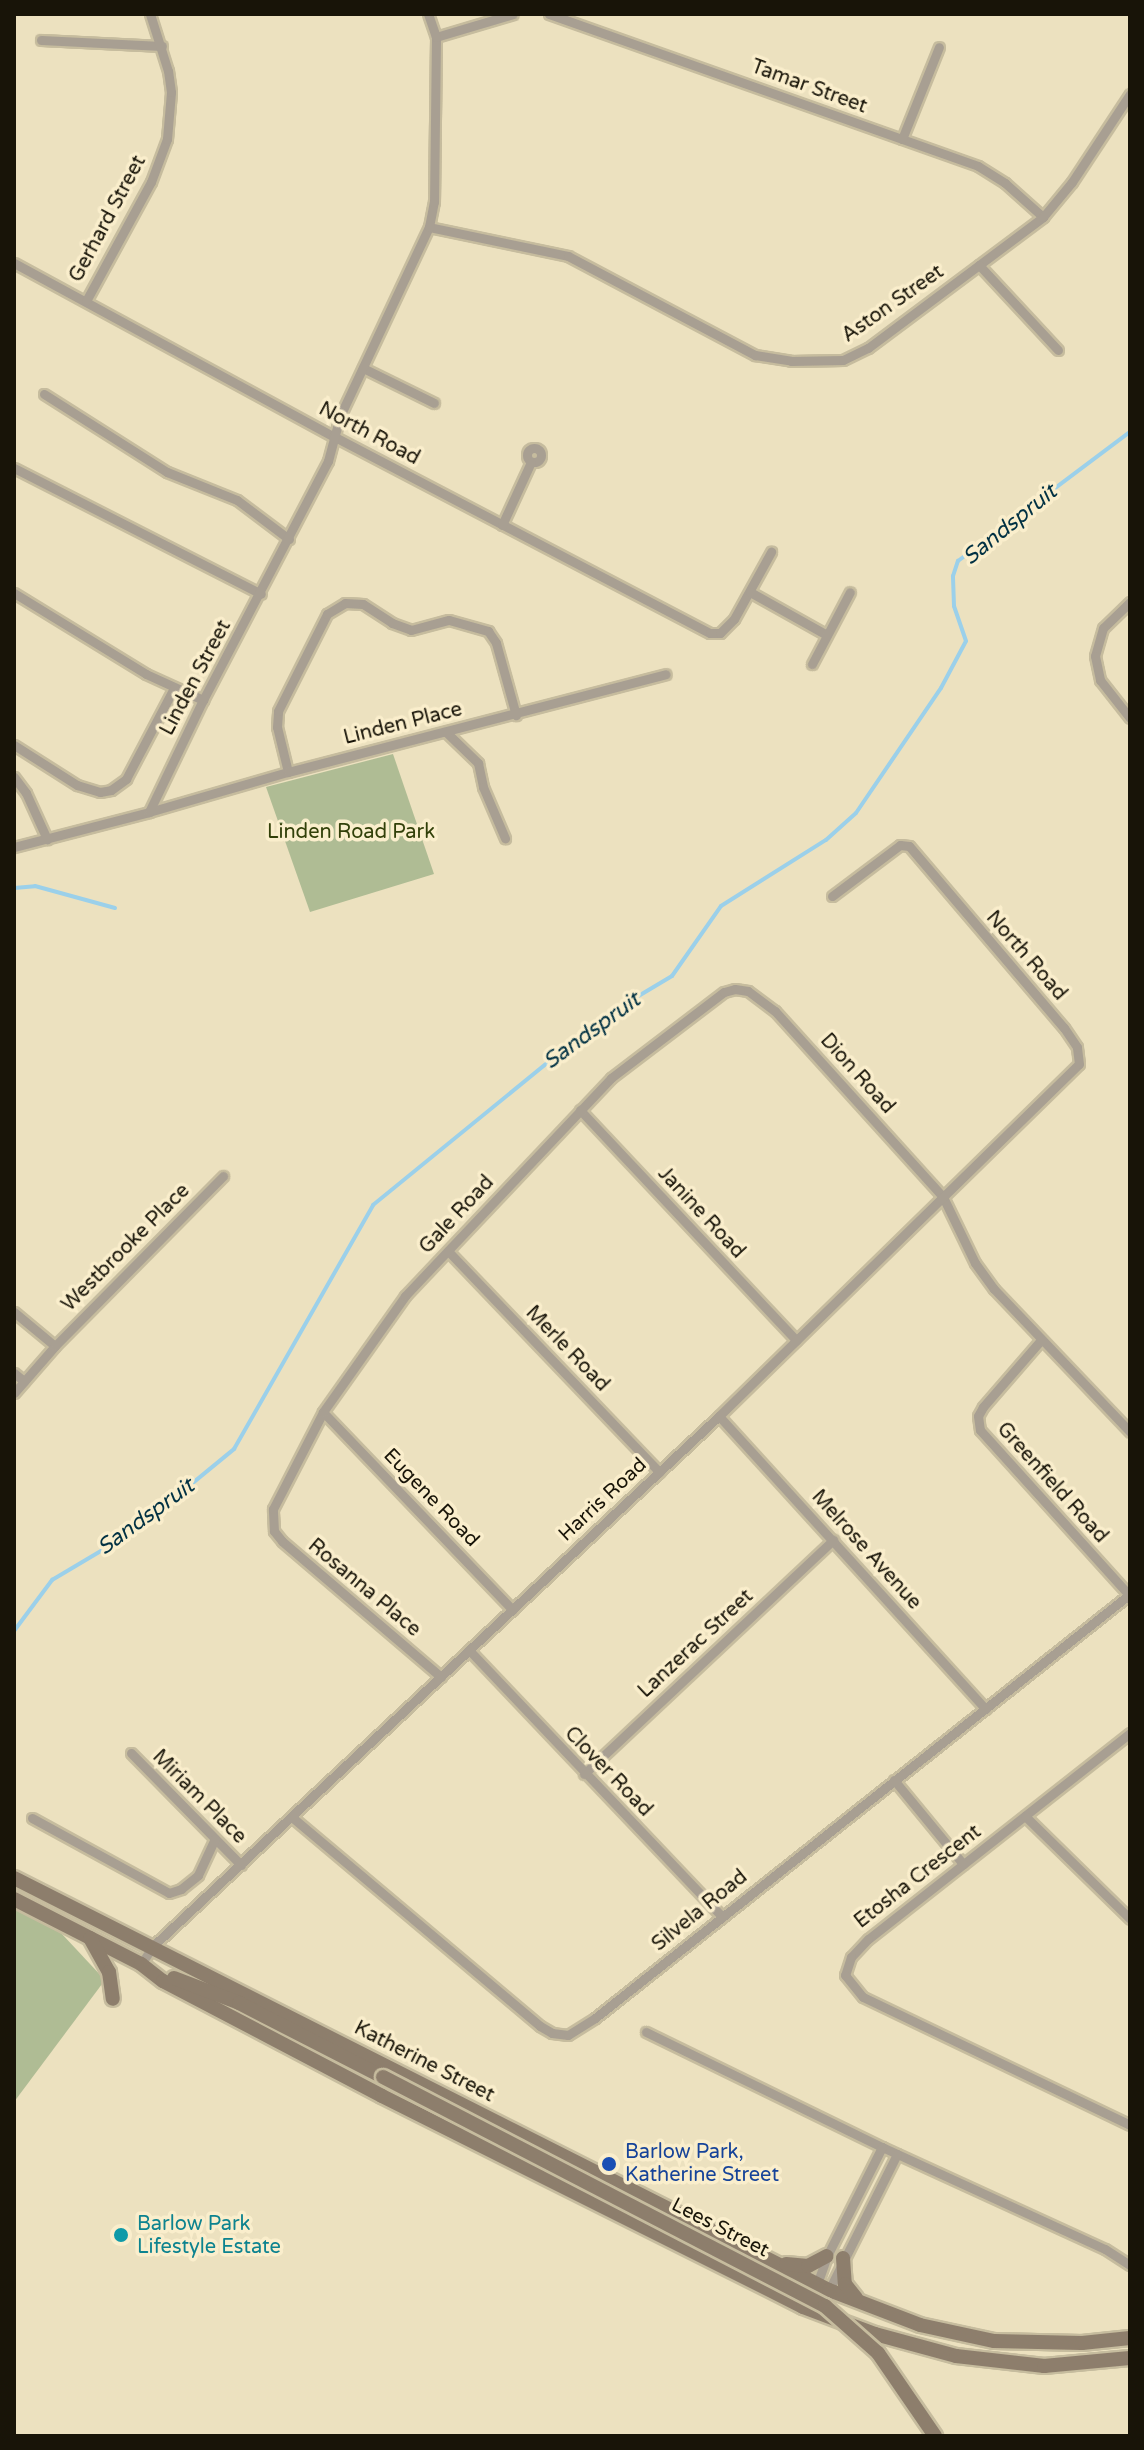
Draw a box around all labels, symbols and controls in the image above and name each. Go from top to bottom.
street label: Tamar Street [748,55,870,119]
street label: Gerhard Street [65,152,151,286]
street label: Aston Street [838,260,948,348]
street label: North Road [314,397,424,471]
water label: Sandspruit [958,479,1062,571]
street label: Linden Street [156,616,236,740]
street label: Linden Place [341,698,465,750]
park label: Linden Road Park [267,820,435,844]
street label: North Road [981,906,1071,1006]
water label: Sandspruit [538,987,646,1075]
street label: Dion Road [815,1029,899,1119]
street label: Janine Road [652,1162,750,1264]
street label: Gale Road [415,1171,499,1259]
street label: Westbrooke Place [57,1179,195,1317]
street label: Merle Road [520,1301,614,1397]
street label: Greenfield Road [991,1418,1113,1548]
street label: Eugene Road [378,1444,484,1552]
street label: Harris Road [554,1453,652,1547]
water label: Sandspruit [92,1473,200,1561]
street label: Melrose Avenue [806,1485,926,1615]
street label: Rosanna Place [303,1534,425,1642]
street label: Lanzerac Street [634,1585,758,1703]
street label: Clover Road [559,1722,657,1822]
street label: Miriam Place [147,1745,251,1849]
street label: Etosha Crescent [850,1820,986,1934]
street label: Silvela Road [648,1865,752,1957]
street label: Katherine Street [350,2016,498,2108]
place label: Barlow Park, Katherine Street [625,2140,779,2187]
marker: Barlow Park, Katherine Street [600,2155,618,2173]
street label: Lees Street [667,2193,773,2263]
place label: Barlow Park Lifestyle Estate [137,2212,281,2259]
marker: Barlow Park Lifestyle Estate [112,2226,130,2244]

